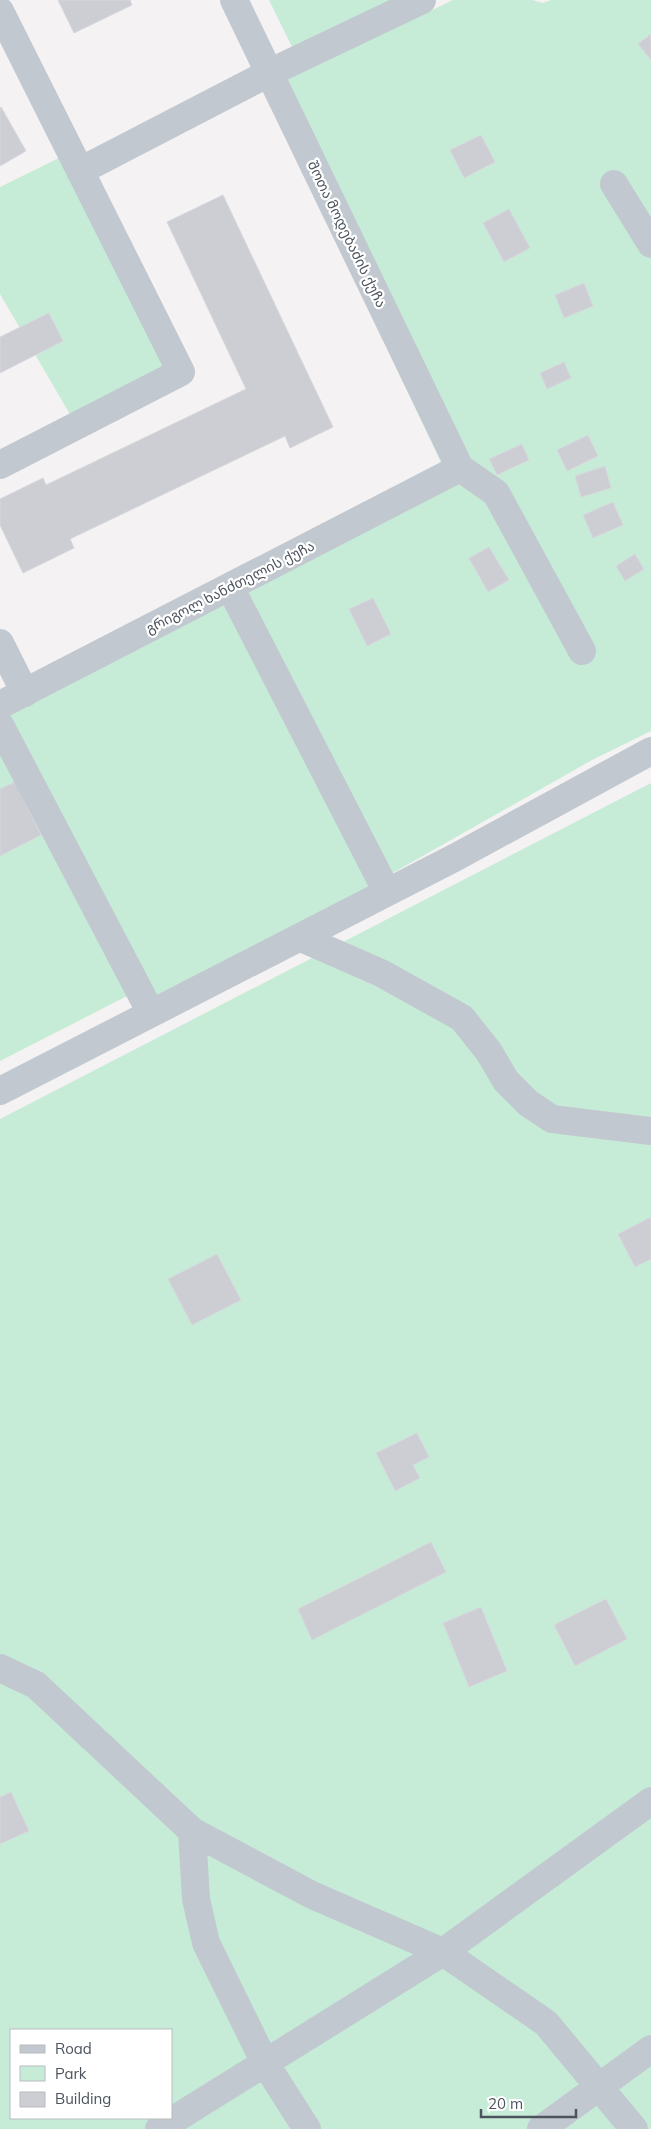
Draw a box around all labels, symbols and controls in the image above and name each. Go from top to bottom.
street label: შოთა მოდებაძის ქუჩა [304,158,390,310]
street label: გრიგოლ ხანძთელის ქუჩა [143,537,317,637]
legend [10,2029,172,2119]
text: Road [55,2039,92,2058]
text: Park [55,2064,87,2083]
scale bar [481,2086,576,2118]
text: Building [55,2089,111,2108]
text: 20 m [488,2094,523,2113]

